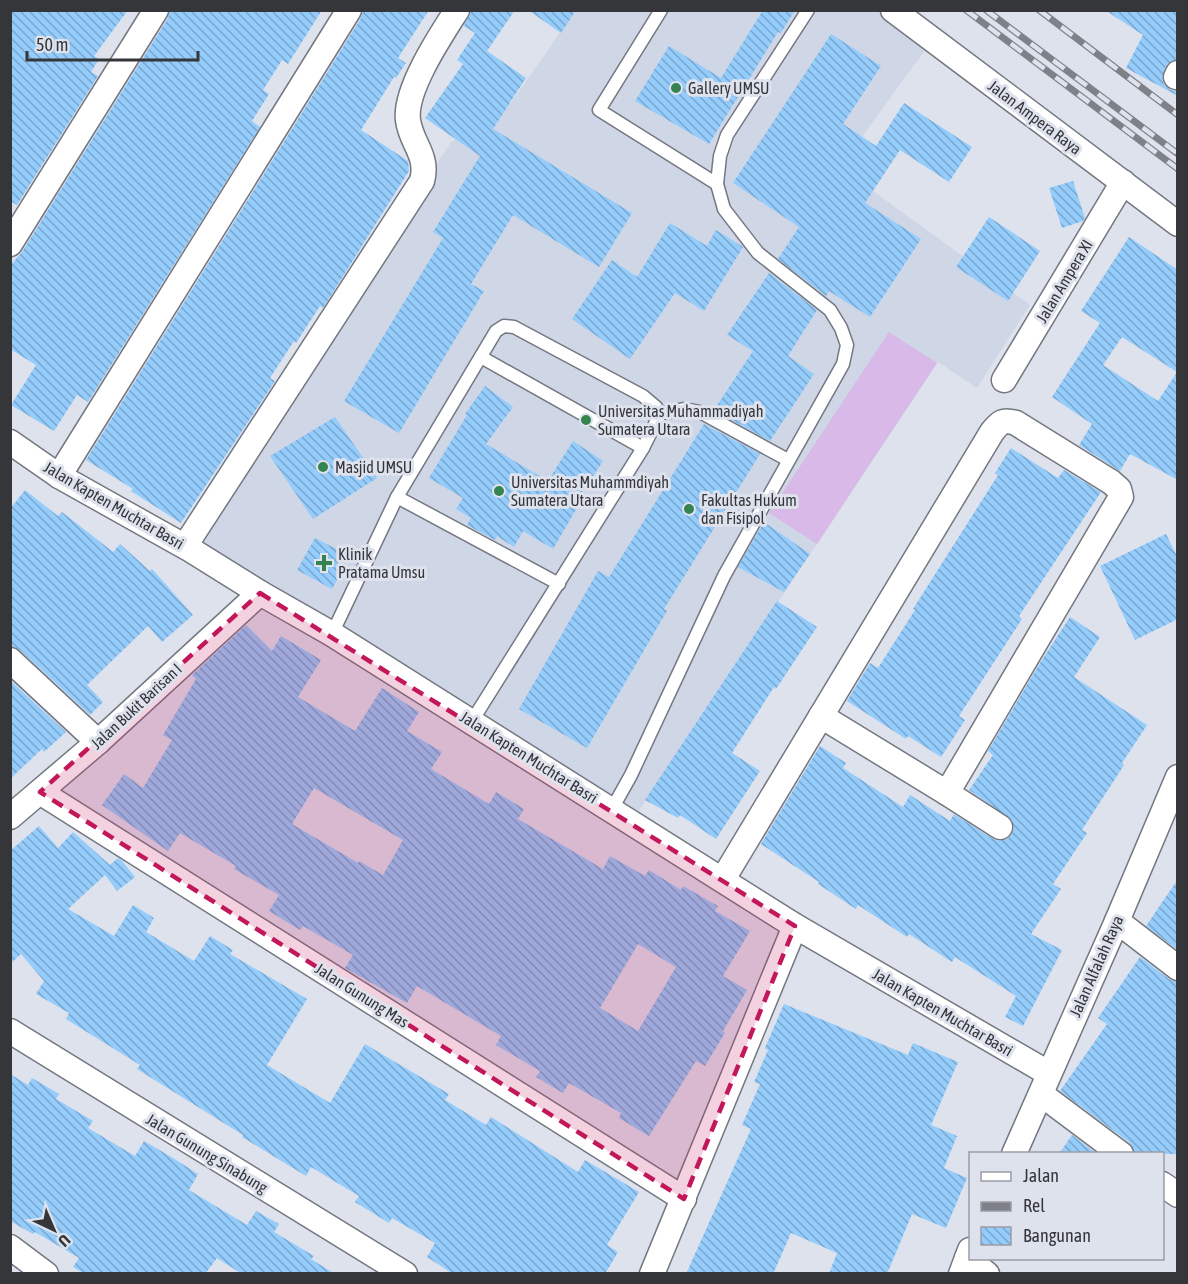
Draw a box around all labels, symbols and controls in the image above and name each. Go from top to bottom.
scale bar [27,24,198,62]
text: 50 m [36,34,68,55]
street label: Jalan Ampera Raya [984,76,1085,159]
place label: Gallery UMSU [688,79,769,98]
marker: Gallery UMSU [669,81,683,95]
street label: Jalan Ampera XI [1032,236,1097,326]
place label: Universitas Muhammadiyah Sumatera Utara [598,402,764,438]
marker: Universitas Muhammadiyah Sumatera Utara [579,413,593,427]
street label: Jalan Kapten Muchtar Basri [40,458,187,553]
place label: Masjid UMSU [335,458,412,477]
marker: Masjid UMSU [316,460,330,474]
place label: Universitas Muhammdiyah Sumatera Utara [511,473,669,509]
marker: Universitas Muhammdiyah Sumatera Utara [492,484,506,498]
place label: Fakultas Hukum dan Fisipol [701,491,797,528]
marker: Fakultas Hukum dan Fisipol [682,502,696,516]
place label: Klinik Pratama Umsu [338,545,425,581]
marker: Klinik Pratama Umsu [315,554,333,572]
street label: Jalan Bukit Barisan I [87,659,185,753]
street label: Jalan Kapten Muchtar Basri [456,707,601,807]
street label: Jalan Alfalah Raya [1066,913,1127,1020]
street label: Jalan Gunung Mas [312,959,412,1032]
street label: Jalan Kapten Muchtar Basri [869,965,1016,1060]
street label: Jalan Gunung Sinabung [143,1110,271,1197]
legend [969,1152,1164,1260]
text: Jalan [1023,1165,1059,1186]
text: Rel [1023,1195,1045,1216]
north arrow [24,1200,84,1260]
text: Bangunan [1023,1225,1091,1246]
text: U [55,1231,74,1251]

